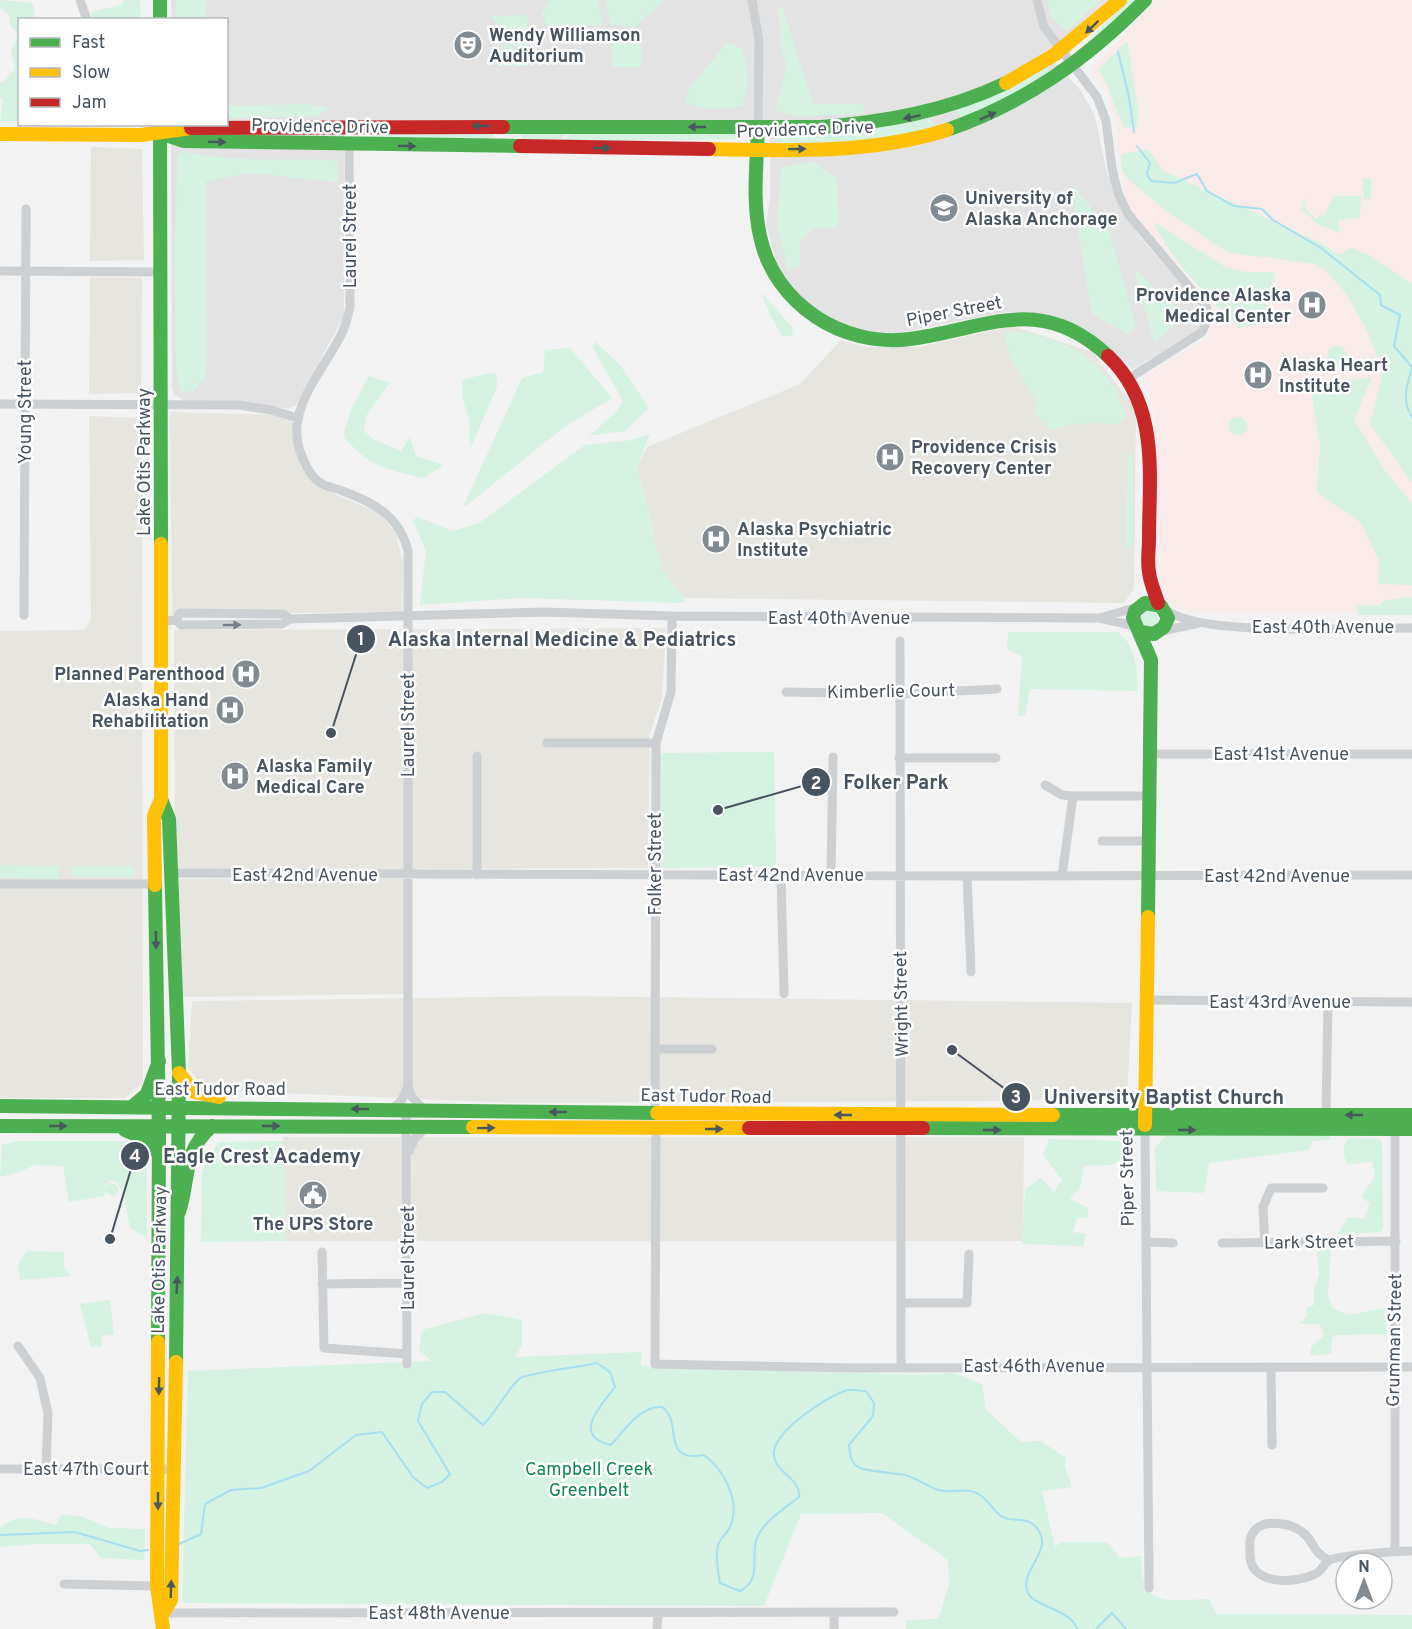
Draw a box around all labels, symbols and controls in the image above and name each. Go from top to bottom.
legend [18,18,228,126]
one-way arrow [1085,20,1099,34]
place label: Wendy Williamson Auditorium [489,25,641,69]
theatre icon: Wendy Williamson Auditorium [452,29,484,61]
text: Fast [72,32,105,55]
text: Slow [72,62,110,85]
text: Jam [72,92,107,115]
one-way arrow [979,111,996,120]
one-way arrow [903,113,922,122]
street label: Providence Drive [251,115,389,140]
street label: Providence Drive [736,117,874,144]
one-way arrow [471,121,490,131]
one-way arrow [687,122,706,132]
one-way arrow [207,137,226,147]
one-way arrow [398,141,417,151]
one-way arrow [593,143,612,153]
one-way arrow [788,144,807,154]
street label: Laurel Street [340,184,363,288]
place label: University of Alaska Anchorage [965,188,1117,232]
school or university icon: University of Alaska Anchorage [928,192,960,224]
place label: Providence Alaska Medical Center [1136,285,1291,329]
hospital icon: Providence Alaska Medical Center [1296,289,1328,321]
street label: Piper Street [904,292,1004,333]
place label: Alaska Heart Institute [1279,355,1388,399]
hospital icon: Alaska Heart Institute [1242,359,1274,391]
street label: Young Street [15,360,38,464]
street label: Lake Otis Parkway [134,388,157,536]
place label: Providence Crisis Recovery Center [911,437,1057,481]
hospital icon: Providence Crisis Recovery Center [874,441,906,473]
place label: Alaska Psychiatric Institute [737,519,892,563]
hospital icon: Alaska Psychiatric Institute [700,523,732,555]
street label: East 40th Avenue [768,608,910,631]
street label: East 40th Avenue [1252,617,1394,640]
one-way arrow [222,620,241,629]
callout: Alaska Internal Medicine & Pediatrics [346,620,749,658]
text: Alaska Internal Medicine & Pediatrics [388,628,736,654]
text: 1 [357,629,365,652]
hospital icon: Planned Parenthood [230,658,262,690]
place label: Planned Parenthood [54,664,225,687]
street label: Laurel Street [398,673,421,777]
street label: Kimberlie Court [827,680,955,705]
place label: Alaska Hand Rehabilitation [91,690,209,734]
hospital icon: Alaska Hand Rehabilitation [214,694,246,726]
street label: East 41st Avenue [1213,744,1349,767]
place label: Alaska Family Medical Care [256,756,373,800]
hospital icon: Alaska Family Medical Care [219,760,251,792]
callout: Folker Park [801,763,960,801]
text: Folker Park [843,771,949,797]
text: 2 [810,773,822,796]
street label: Folker Street [645,812,668,916]
street label: East 42nd Avenue [232,865,378,888]
street label: East 42nd Avenue [718,865,864,888]
street label: East 42nd Avenue [1204,866,1350,889]
one-way arrow [152,931,161,950]
street label: Wright Street [890,951,915,1057]
street label: East 43rd Avenue [1209,992,1351,1015]
callout: University Baptist Church [1001,1078,1296,1116]
street label: East Tudor Road [154,1079,286,1102]
street label: East Tudor Road [640,1085,772,1110]
text: University Baptist Church [1044,1086,1284,1112]
text: 3 [1011,1087,1021,1110]
one-way arrow [350,1104,369,1113]
one-way arrow [548,1108,567,1117]
one-way arrow [834,1110,853,1119]
one-way arrow [1344,1110,1363,1120]
one-way arrow [49,1121,68,1131]
one-way arrow [261,1121,280,1131]
one-way arrow [476,1123,495,1133]
one-way arrow [705,1124,724,1134]
one-way arrow [983,1125,1002,1135]
one-way arrow [1178,1125,1197,1134]
street label: Piper Street [1116,1129,1141,1227]
callout: Eagle Crest Academy [120,1137,373,1175]
text: Eagle Crest Academy [163,1145,361,1171]
text: 4 [129,1146,141,1169]
public building icon: The UPS Store [297,1179,329,1211]
street label: Lake Otis Parkway [148,1186,173,1334]
street label: Laurel Street [398,1206,421,1310]
place label: The UPS Store [253,1214,373,1237]
street label: Lark Street [1264,1231,1354,1256]
street label: Grumman Street [1383,1273,1408,1407]
one-way arrow [173,1275,182,1294]
street label: East 46th Avenue [963,1356,1105,1379]
one-way arrow [154,1377,163,1396]
street label: East 47th Court [23,1459,149,1482]
park label: Campbell Creek Greenbelt [525,1459,653,1503]
one-way arrow [153,1492,163,1511]
north arrow [1334,1551,1394,1611]
text: N [1358,1558,1370,1578]
one-way arrow [166,1579,176,1598]
street label: East 48th Avenue [368,1603,510,1626]

